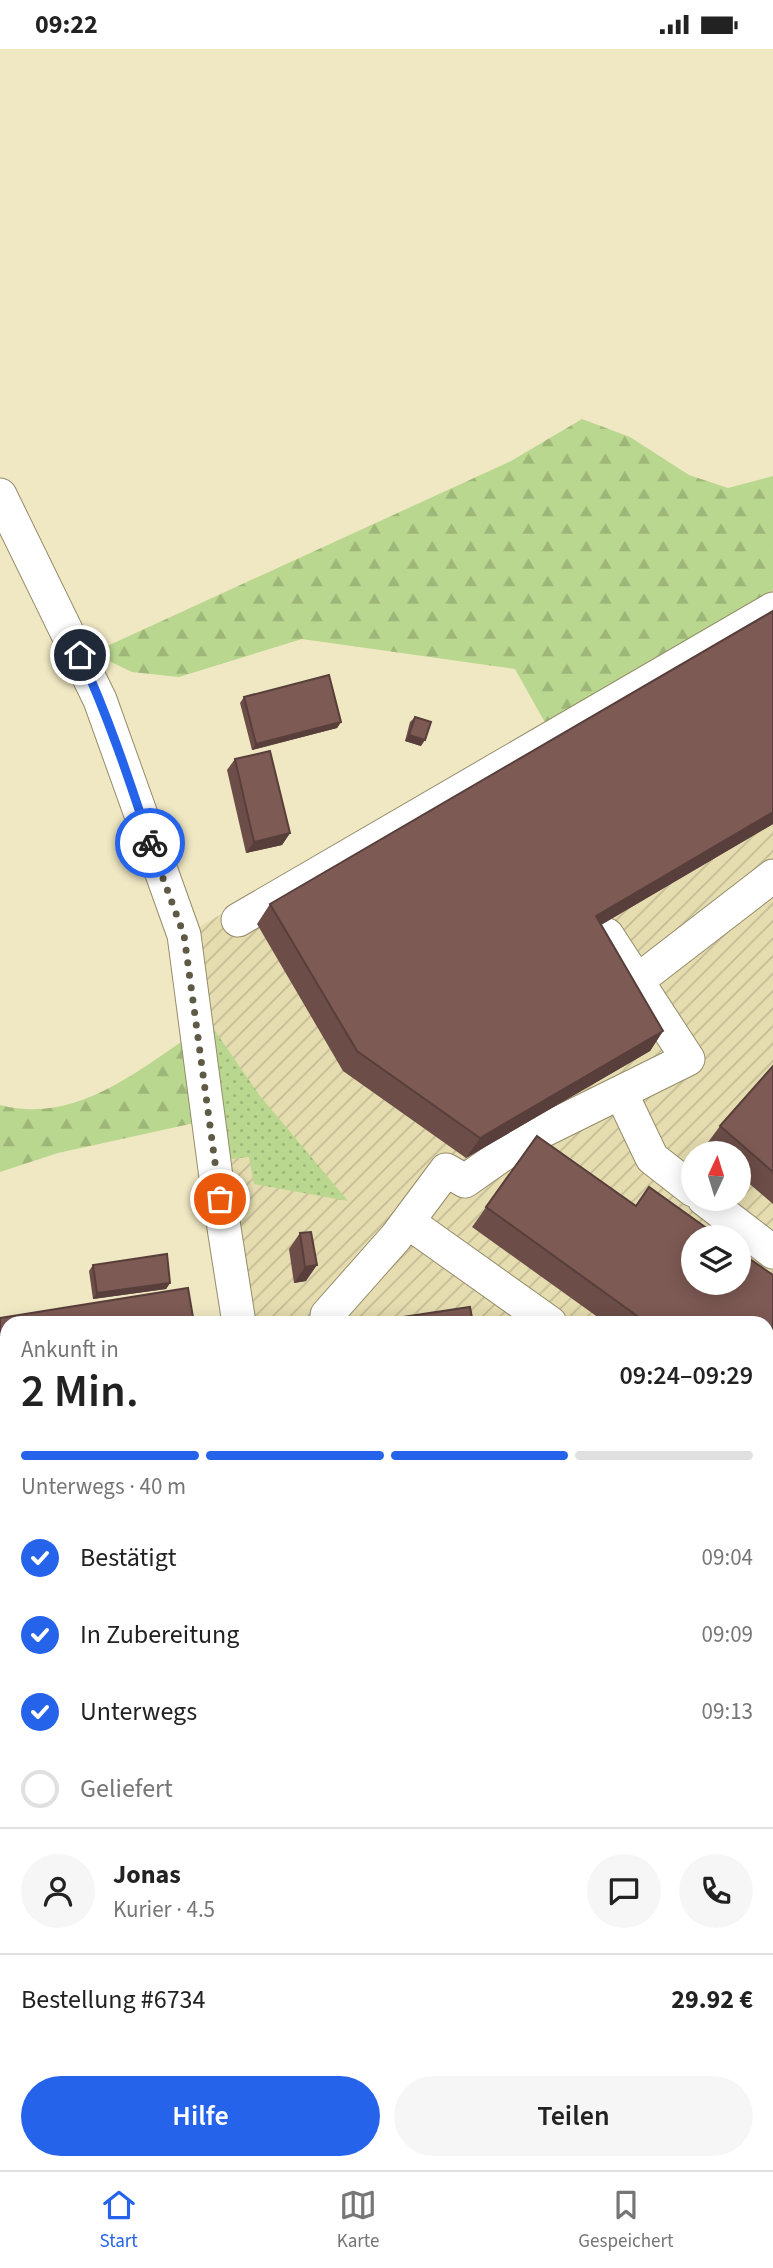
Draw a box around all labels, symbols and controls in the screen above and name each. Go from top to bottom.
text: 09:22 [35,6,98,43]
pin [50,625,110,685]
icon: home [61,636,99,674]
courier [115,808,185,878]
icon: bike [131,824,169,862]
north arrow [681,1141,751,1211]
map controls [681,1141,751,1295]
pin [190,1169,250,1229]
icon: bag [201,1180,239,1218]
button: layers [681,1225,751,1295]
text: Ankunft in [21,1333,119,1366]
text: 09:24–09:29 [620,1357,753,1394]
text: 2 Min. [21,1359,139,1424]
text: Unterwegs · 40 m [21,1470,186,1503]
icon: check [21,1539,59,1577]
text: Bestätigt [80,1539,177,1576]
text: 09:04 [702,1541,753,1574]
icon: check [21,1616,59,1654]
text: In Zubereitung [80,1616,239,1653]
text: 09:09 [702,1618,753,1651]
icon: check [21,1693,59,1731]
text: Unterwegs [80,1693,197,1730]
text: 09:13 [702,1695,753,1728]
text: Geliefert [80,1770,173,1807]
button: person [21,1854,95,1928]
button: chat [587,1854,661,1928]
button: phone [679,1854,753,1928]
text: Jonas [113,1856,181,1893]
text: Kurier · 4.5 [113,1893,215,1926]
text: Bestellung #6734 [21,1981,205,2018]
text: 29.92 € [671,1981,753,2018]
button: Hilfe [21,2076,380,2156]
button: Teilen [394,2076,753,2156]
tab: Start [99,2186,138,2255]
tab: Karte [337,2186,379,2255]
tab: Gespeichert [578,2186,674,2255]

